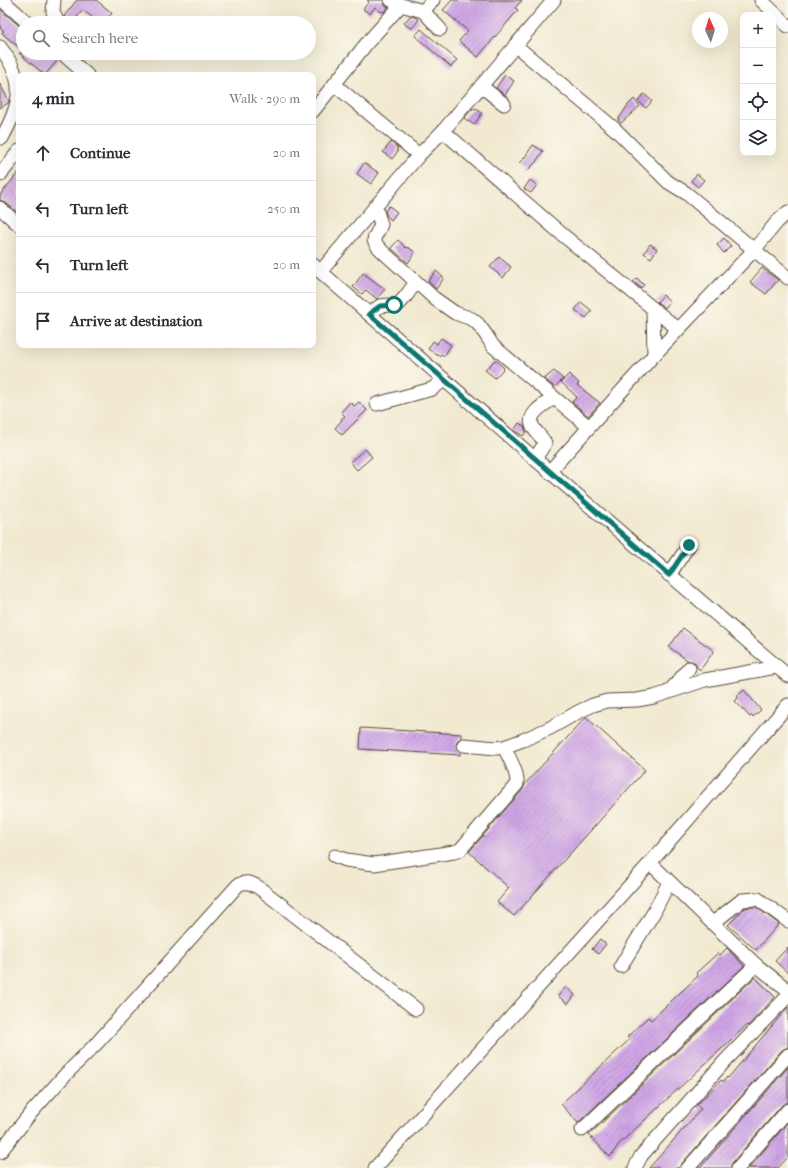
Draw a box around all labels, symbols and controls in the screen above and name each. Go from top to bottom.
north arrow [692,12,728,48]
map controls [740,12,776,156]
button: + [740,12,776,48]
search box [16,16,316,60]
icon: search [30,27,52,49]
text: Search here [62,29,138,47]
button: − [740,48,776,84]
button: locate [740,84,776,120]
text: 4 min [32,88,75,108]
text: Walk · 290 m [229,91,300,106]
button: layers [740,120,776,156]
icon: ahead [32,142,54,164]
text: Continue [70,144,130,162]
text: 20 m [273,145,300,160]
icon: left [32,198,54,220]
text: Turn left [70,200,128,218]
text: 250 m [267,201,300,216]
icon: left [32,254,54,276]
text: Turn left [70,256,128,274]
text: 20 m [273,257,300,272]
route start [385,296,403,314]
icon: arrive [32,310,54,332]
text: Arrive at destination [70,312,202,330]
route end [680,536,698,554]

